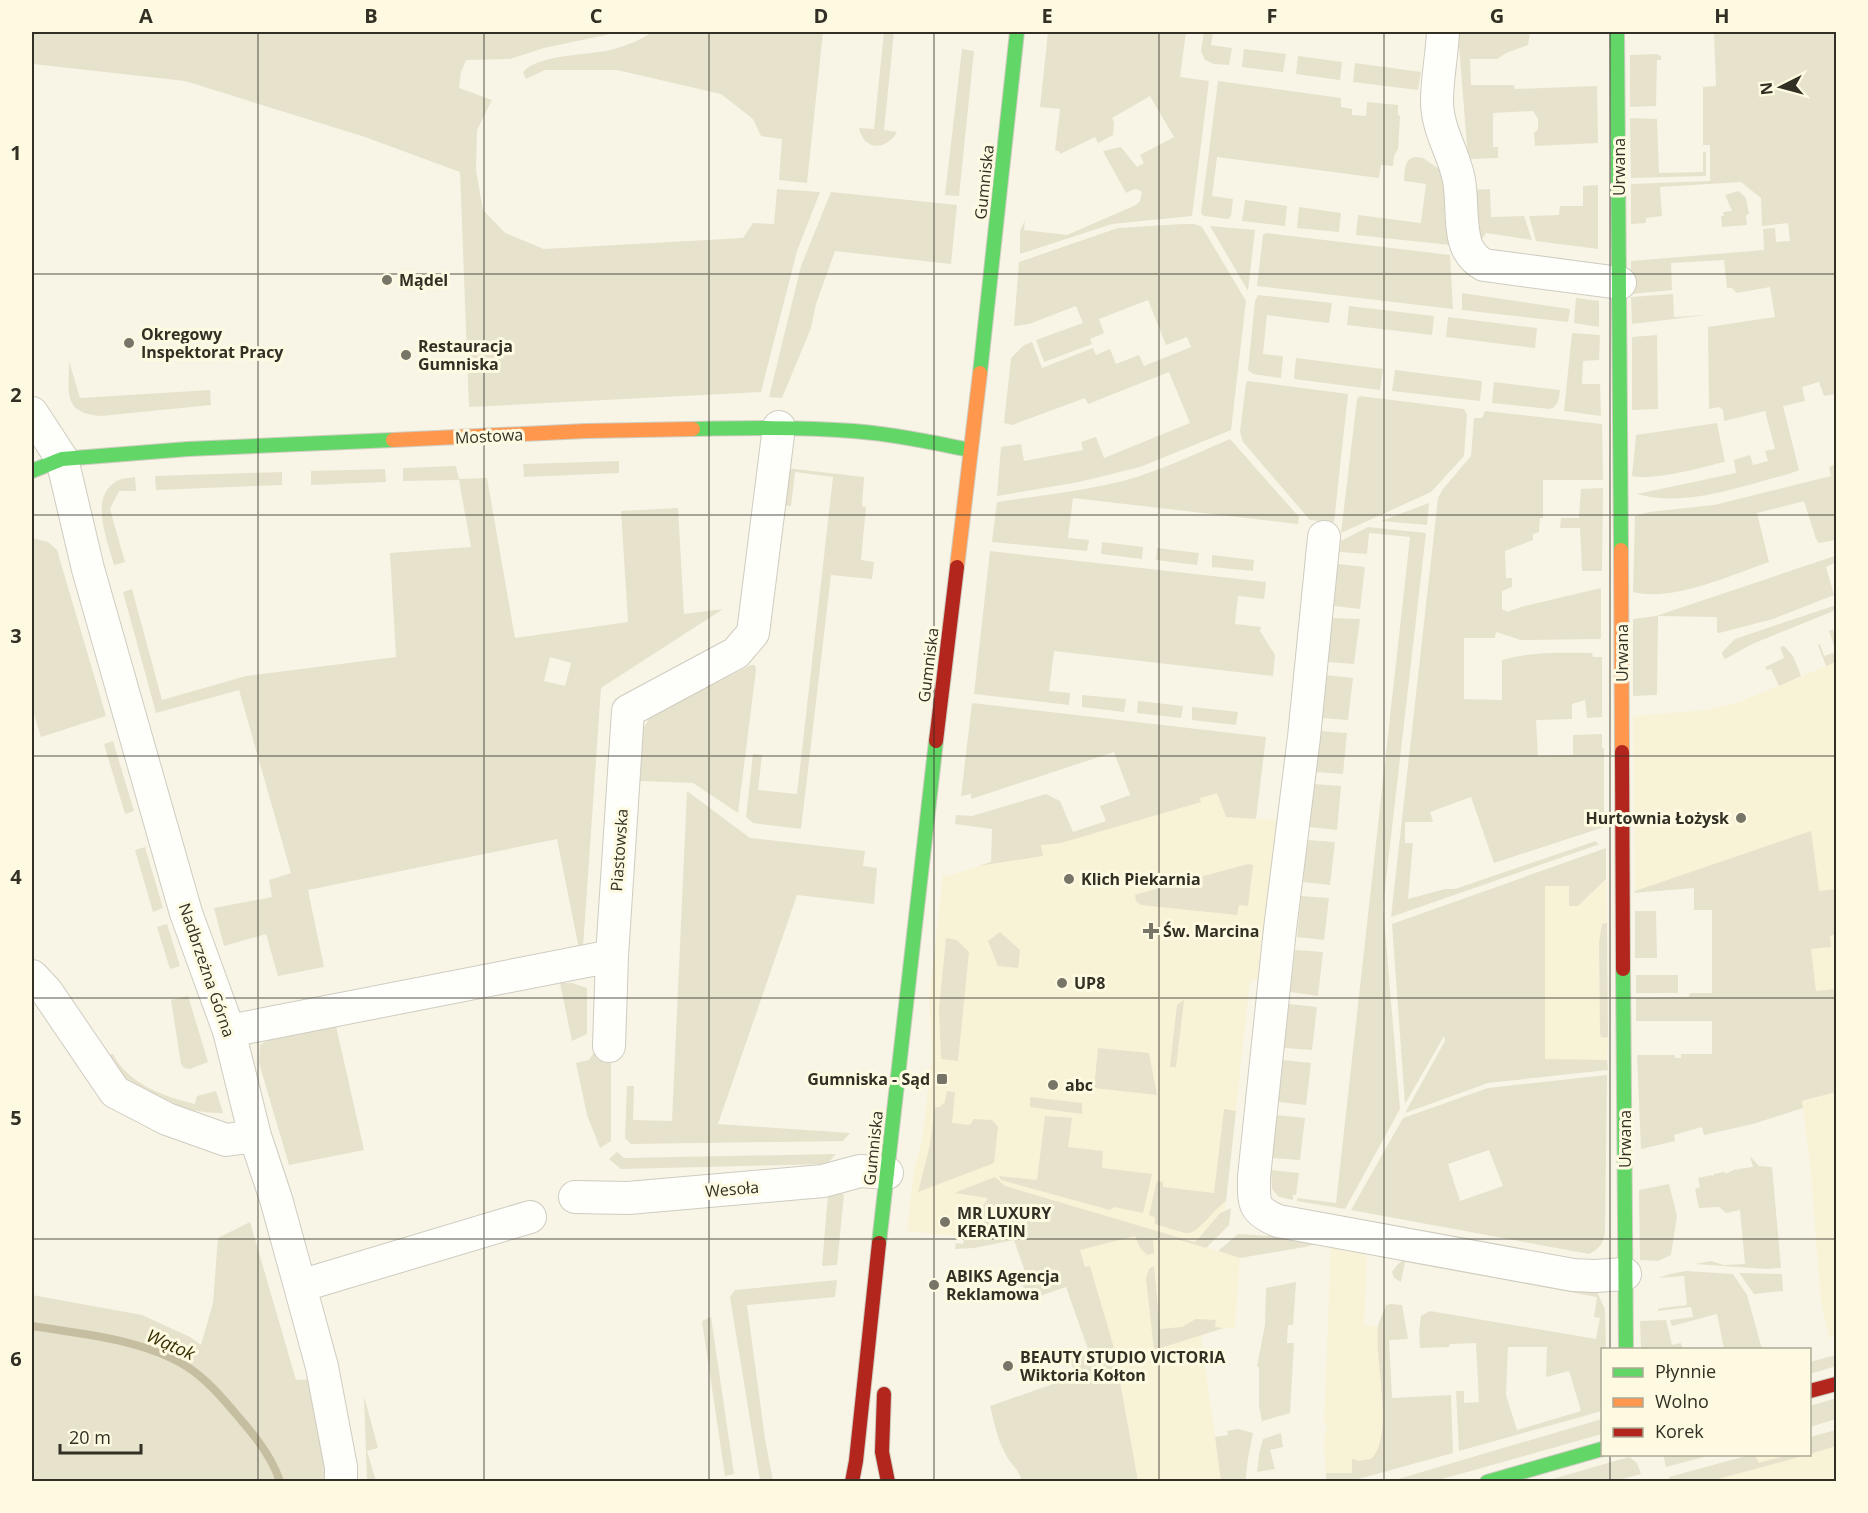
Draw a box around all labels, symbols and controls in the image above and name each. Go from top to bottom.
text: A [139,2,153,29]
text: B [364,2,378,29]
text: C [590,2,603,29]
text: D [814,2,828,29]
text: E [1041,2,1053,29]
text: F [1267,2,1277,29]
text: G [1490,2,1504,29]
text: H [1714,2,1730,29]
north arrow [1751,57,1811,117]
text: N [1754,81,1778,96]
street label: Urwana [1608,138,1630,196]
text: 1 [10,139,22,166]
street label: Gumniska [969,144,999,220]
place label: Mądel [399,269,448,291]
marker: Mądel [380,273,394,287]
place label: Okregowy Inspektorat Pracy [141,323,284,363]
place label: Restauracja Gumniska [418,335,513,375]
marker: Okregowy Inspektorat Pracy [122,336,136,350]
marker: Restauracja Gumniska [399,348,413,362]
text: 2 [10,381,22,408]
street label: Mostowa [454,423,524,449]
text: 3 [10,622,22,649]
street label: Urwana [1611,624,1633,682]
street label: Gumniska [913,626,943,704]
place label: Hurtownia Łożysk [1585,807,1729,829]
street label: Piastowska [605,808,633,892]
marker: Hurtownia Łożysk [1734,811,1748,825]
text: 4 [10,863,22,890]
place label: Klich Piekarnia [1081,868,1201,890]
marker: Klich Piekarnia [1062,872,1076,886]
street label: Nadbrzeżna Górna [174,900,240,1040]
place label: Św. Marcina [1163,920,1260,942]
marker: Św. Marcina [1144,924,1158,938]
place label: UP8 [1074,972,1105,994]
marker: UP8 [1055,976,1069,990]
place label: Gumniska - Sąd [807,1068,930,1090]
marker: Gumniska - Sąd [935,1072,949,1086]
place label: abc [1065,1074,1093,1096]
marker: abc [1046,1078,1060,1092]
text: 5 [10,1104,22,1131]
street label: Gumniska [858,1110,888,1186]
street label: Urwana [1614,1110,1636,1168]
street label: Wesoła [704,1176,760,1202]
place label: MR LUXURY KERATIN [957,1202,1051,1242]
marker: MR LUXURY KERATIN [938,1215,952,1229]
place label: ABIKS Agencja Reklamowa [946,1265,1060,1305]
marker: ABIKS Agencja Reklamowa [927,1278,941,1292]
water label: Wątok [143,1323,200,1366]
text: 6 [10,1345,22,1372]
place label: BEAUTY STUDIO VICTORIA Wiktoria Kołton [1020,1346,1226,1386]
legend [1601,1348,1811,1456]
marker: BEAUTY STUDIO VICTORIA Wiktoria Kołton [1001,1359,1015,1373]
text: Płynnie [1655,1359,1716,1383]
text: Wolno [1655,1389,1709,1413]
scale bar [60,1417,141,1455]
text: Korek [1655,1419,1704,1443]
text: 20 m [69,1425,111,1449]

